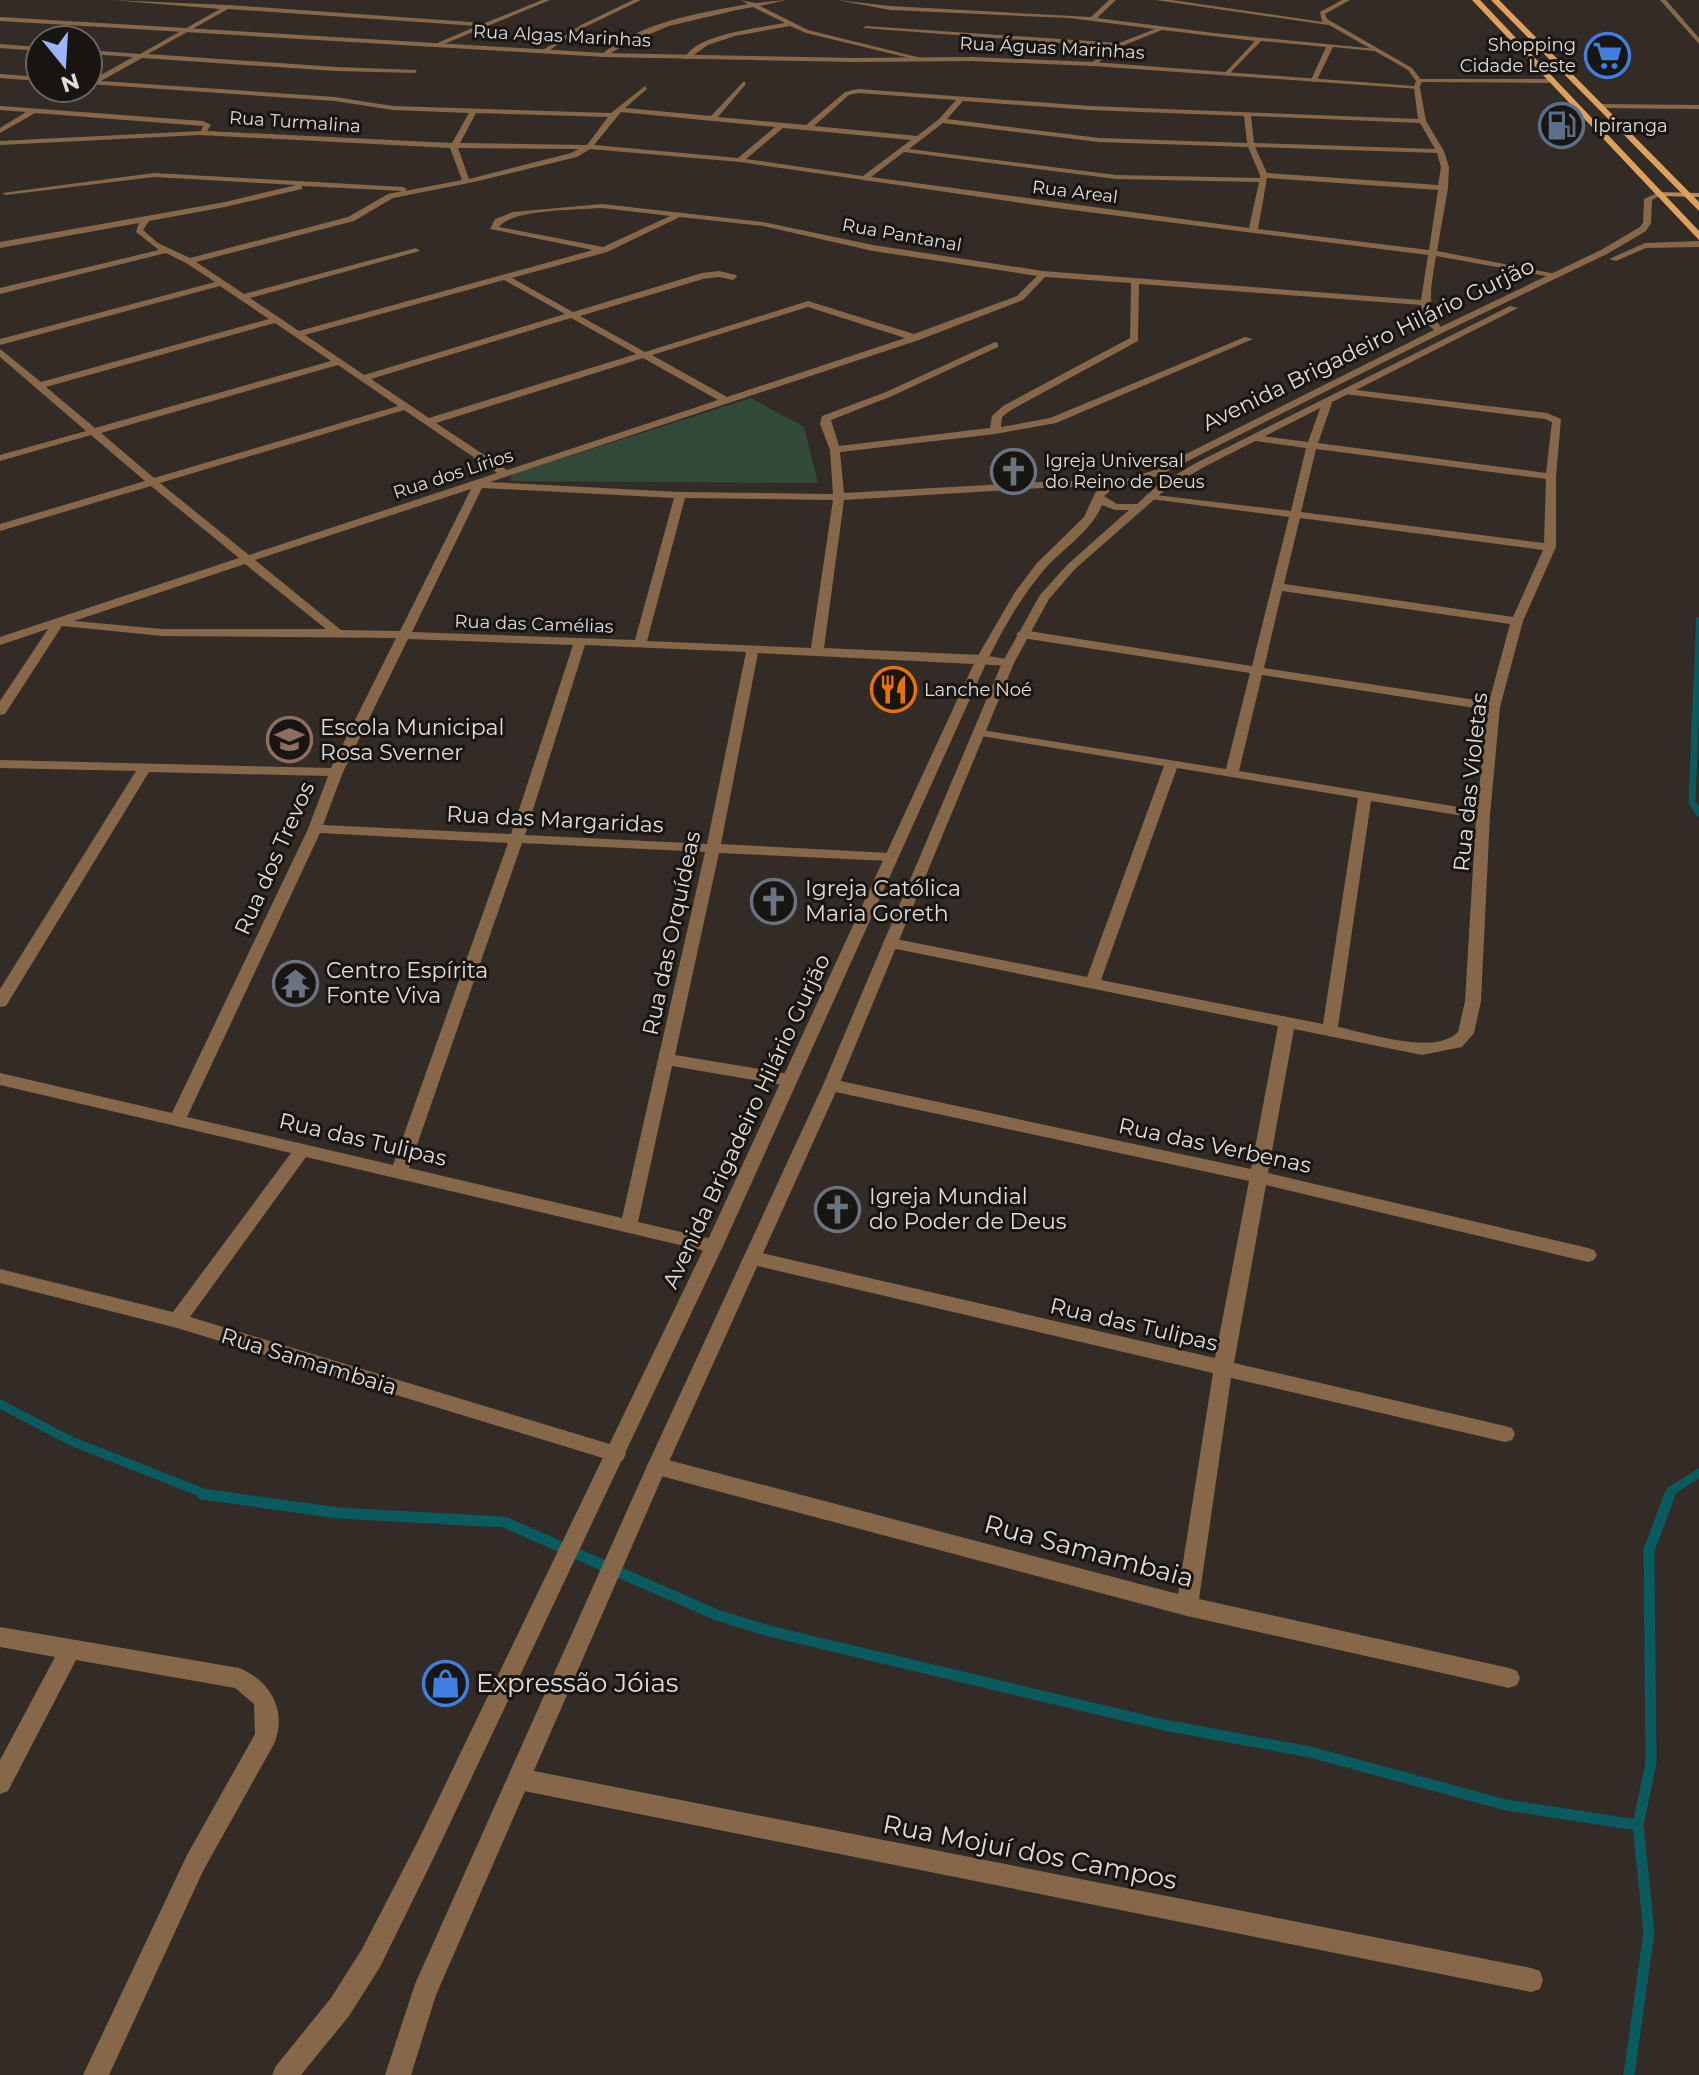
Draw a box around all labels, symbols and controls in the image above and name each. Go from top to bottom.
street label: Rua Algas Marinhas [472,20,652,52]
north arrow [24,24,104,104]
supermarket icon: Shopping Cidade Leste [1583,31,1631,79]
street label: Rua Águas Marinhas [959,32,1145,64]
place label: Shopping Cidade Leste [1460,34,1576,77]
text: N [57,67,83,98]
fuel station icon: Ipiranga [1538,102,1586,150]
street label: Rua Turmalina [228,106,362,138]
place label: Ipiranga [1593,115,1668,137]
street label: Rua Areal [1031,176,1119,208]
street label: Rua Pantanal [840,214,964,256]
street label: Avenida Brigadeiro Hilário Gurjão [1198,252,1539,437]
street label: Rua dos Lírios [390,444,516,504]
church icon: Igreja Universal do Reino de Deus [990,447,1038,495]
place label: Igreja Universal do Reino de Deus [1045,450,1205,493]
street label: Rua das Camélias [454,610,614,638]
restaurant icon: Lanche Noé [869,666,917,714]
place label: Lanche Noé [924,679,1032,701]
street label: Rua das Violetas [1448,691,1493,873]
place label: Escola Municipal Rosa Sverner [320,714,504,766]
school or university icon: Escola Municipal Rosa Sverner [265,716,313,764]
street label: Rua dos Trevos [229,777,320,939]
street label: Rua das Margaridas [446,800,665,839]
street label: Rua das Orquídeas [637,828,706,1038]
place label: Igreja Católica Maria Goreth [805,875,961,927]
church icon: Igreja Católica Maria Goreth [750,877,798,925]
street label: Avenida Brigadeiro Hilário Gurjão [657,950,836,1293]
place label: Centro Espírita Fonte Viva [326,957,488,1009]
temple icon: Centro Espírita Fonte Viva [271,959,319,1007]
street label: Rua das Tulipas [276,1107,450,1172]
street label: Rua das Verbenas [1116,1112,1314,1179]
place label: Igreja Mundial do Poder de Deus [869,1183,1067,1235]
church icon: Igreja Mundial do Poder de Deus [814,1185,862,1233]
street label: Rua das Tulipas [1047,1292,1221,1357]
street label: Rua Samambaia [218,1322,400,1401]
street label: Rua Samambaia [981,1508,1197,1594]
shop icon: Expressão Jóias [421,1659,469,1707]
place label: Expressão Jóias [476,1667,679,1699]
street label: Rua Mojuí dos Campos [880,1808,1180,1896]

